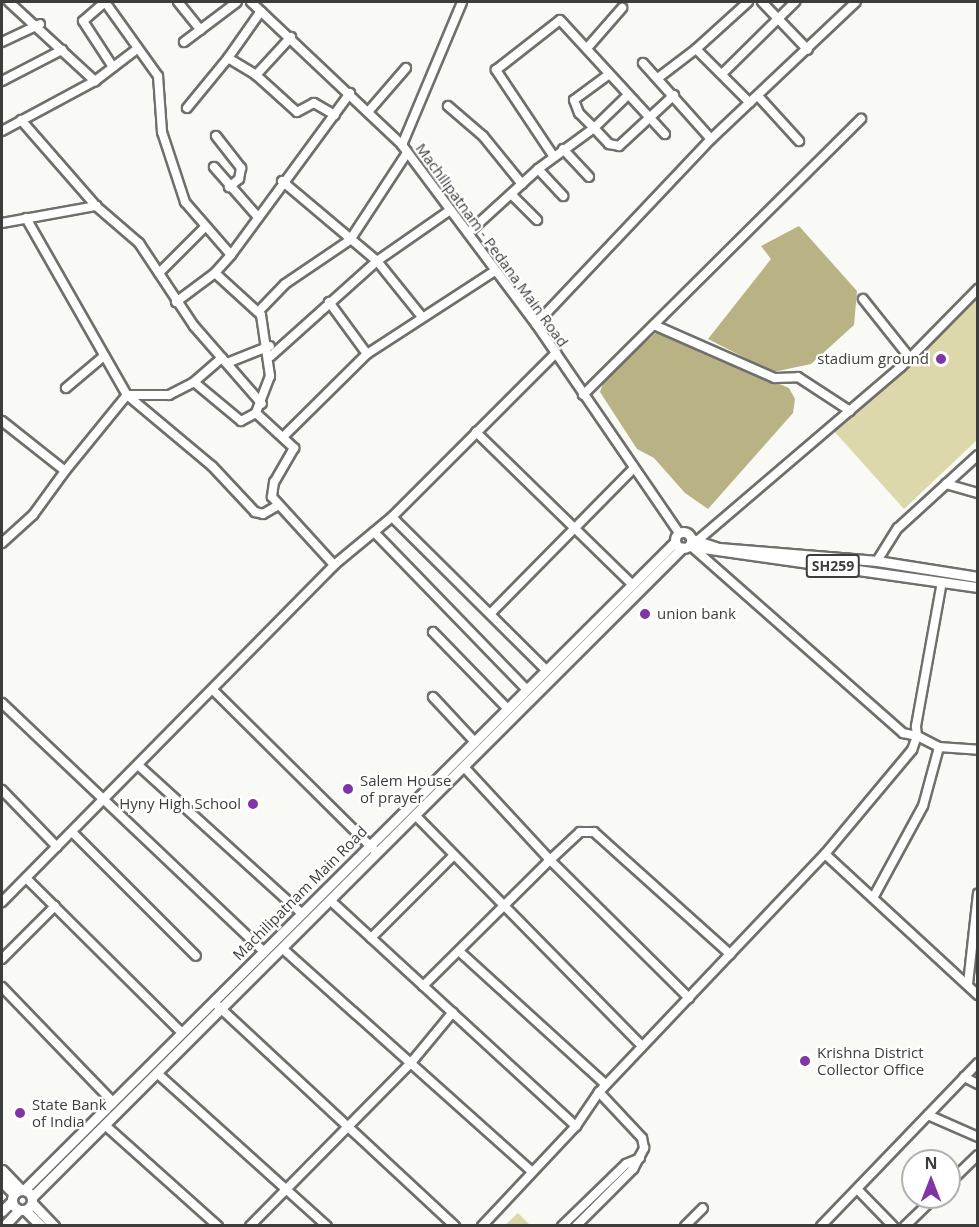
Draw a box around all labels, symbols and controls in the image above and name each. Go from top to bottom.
street label: Machilipatnam - Pedana Main Road [412,140,572,350]
place label: stadium ground [817,350,929,368]
marker: stadium ground [934,352,948,366]
road number: SH259 [804,555,862,577]
place label: union bank [657,605,736,623]
marker: union bank [638,607,652,621]
place label: Salem House of prayer [360,771,451,806]
marker: Salem House of prayer [341,782,355,796]
place label: Hyny High School [119,795,241,813]
marker: Hyny High School [246,797,260,811]
street label: Machilipatnam Main Road [229,822,371,964]
place label: Krishna District Collector Office [817,1043,924,1078]
marker: Krishna District Collector Office [798,1054,812,1068]
place label: State Bank of India [32,1095,107,1130]
marker: State Bank of India [13,1106,27,1120]
north arrow [901,1149,961,1209]
text: N [924,1152,938,1174]

